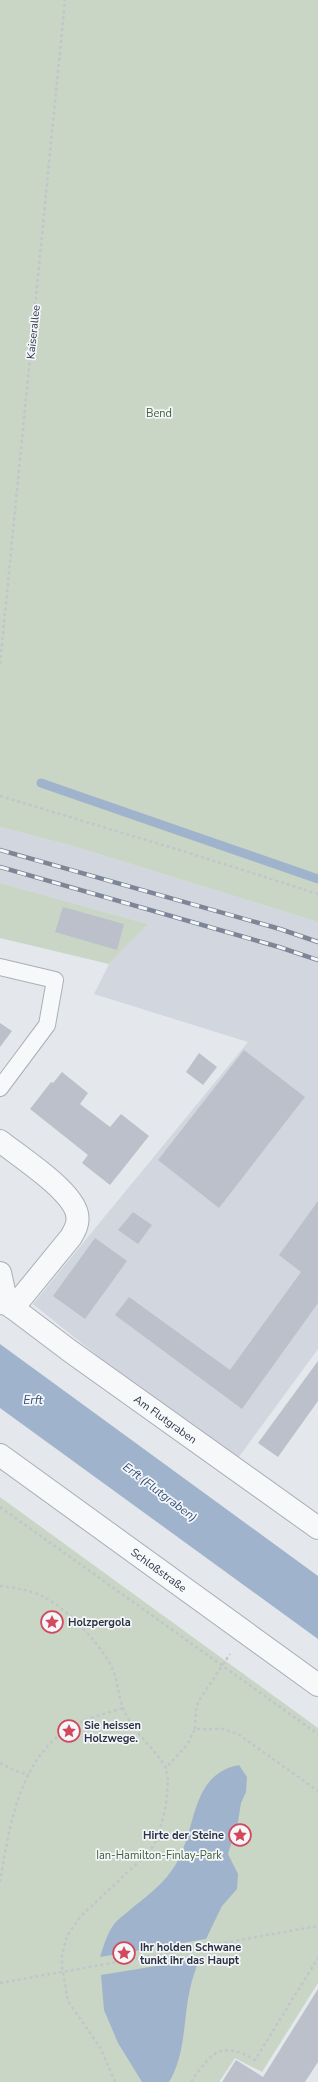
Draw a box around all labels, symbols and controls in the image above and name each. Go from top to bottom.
street label: Kaiserallee [23,304,44,360]
park label: Bend [146,406,172,421]
water label: Erft [23,1392,44,1408]
street label: Am Flutgraben [131,1392,200,1447]
water label: Erft (Flutgraben) [120,1459,200,1525]
street label: Schloßstraße [128,1545,190,1596]
place icon: Holzpergola [39,1609,65,1635]
place label: Holzpergola [68,1615,131,1630]
place icon: Sie heissen Holzwege. [56,1718,82,1744]
place label: Sie heissen Holzwege. [84,1718,141,1746]
place icon: Hirte der Steine [227,1822,253,1848]
place label: Hirte der Steine [143,1828,224,1843]
park label: Ian-Hamilton-Finlay-Park [96,1848,222,1863]
place icon: Ihr holden Schwane tunkt ihr das Haupt [111,1940,137,1966]
place label: Ihr holden Schwane tunkt ihr das Haupt [140,1940,241,1968]

